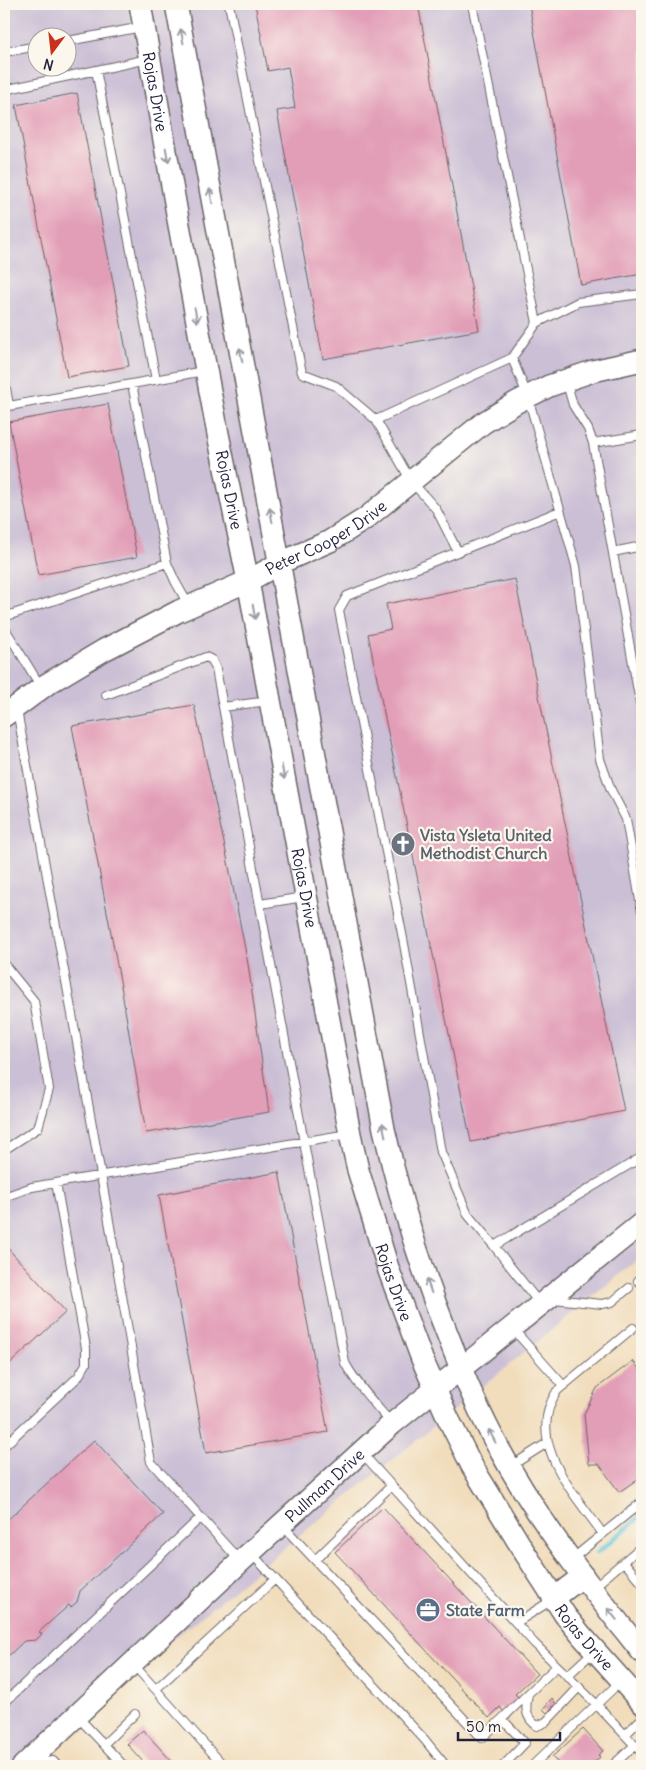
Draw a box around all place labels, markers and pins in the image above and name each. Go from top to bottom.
place label: Vista Ysleta United Methodist Church [420,825,552,863]
church icon: Vista Ysleta United Methodist Church [390,831,416,857]
office icon: State Farm [415,1597,441,1623]
place label: State Farm [446,1600,525,1620]

